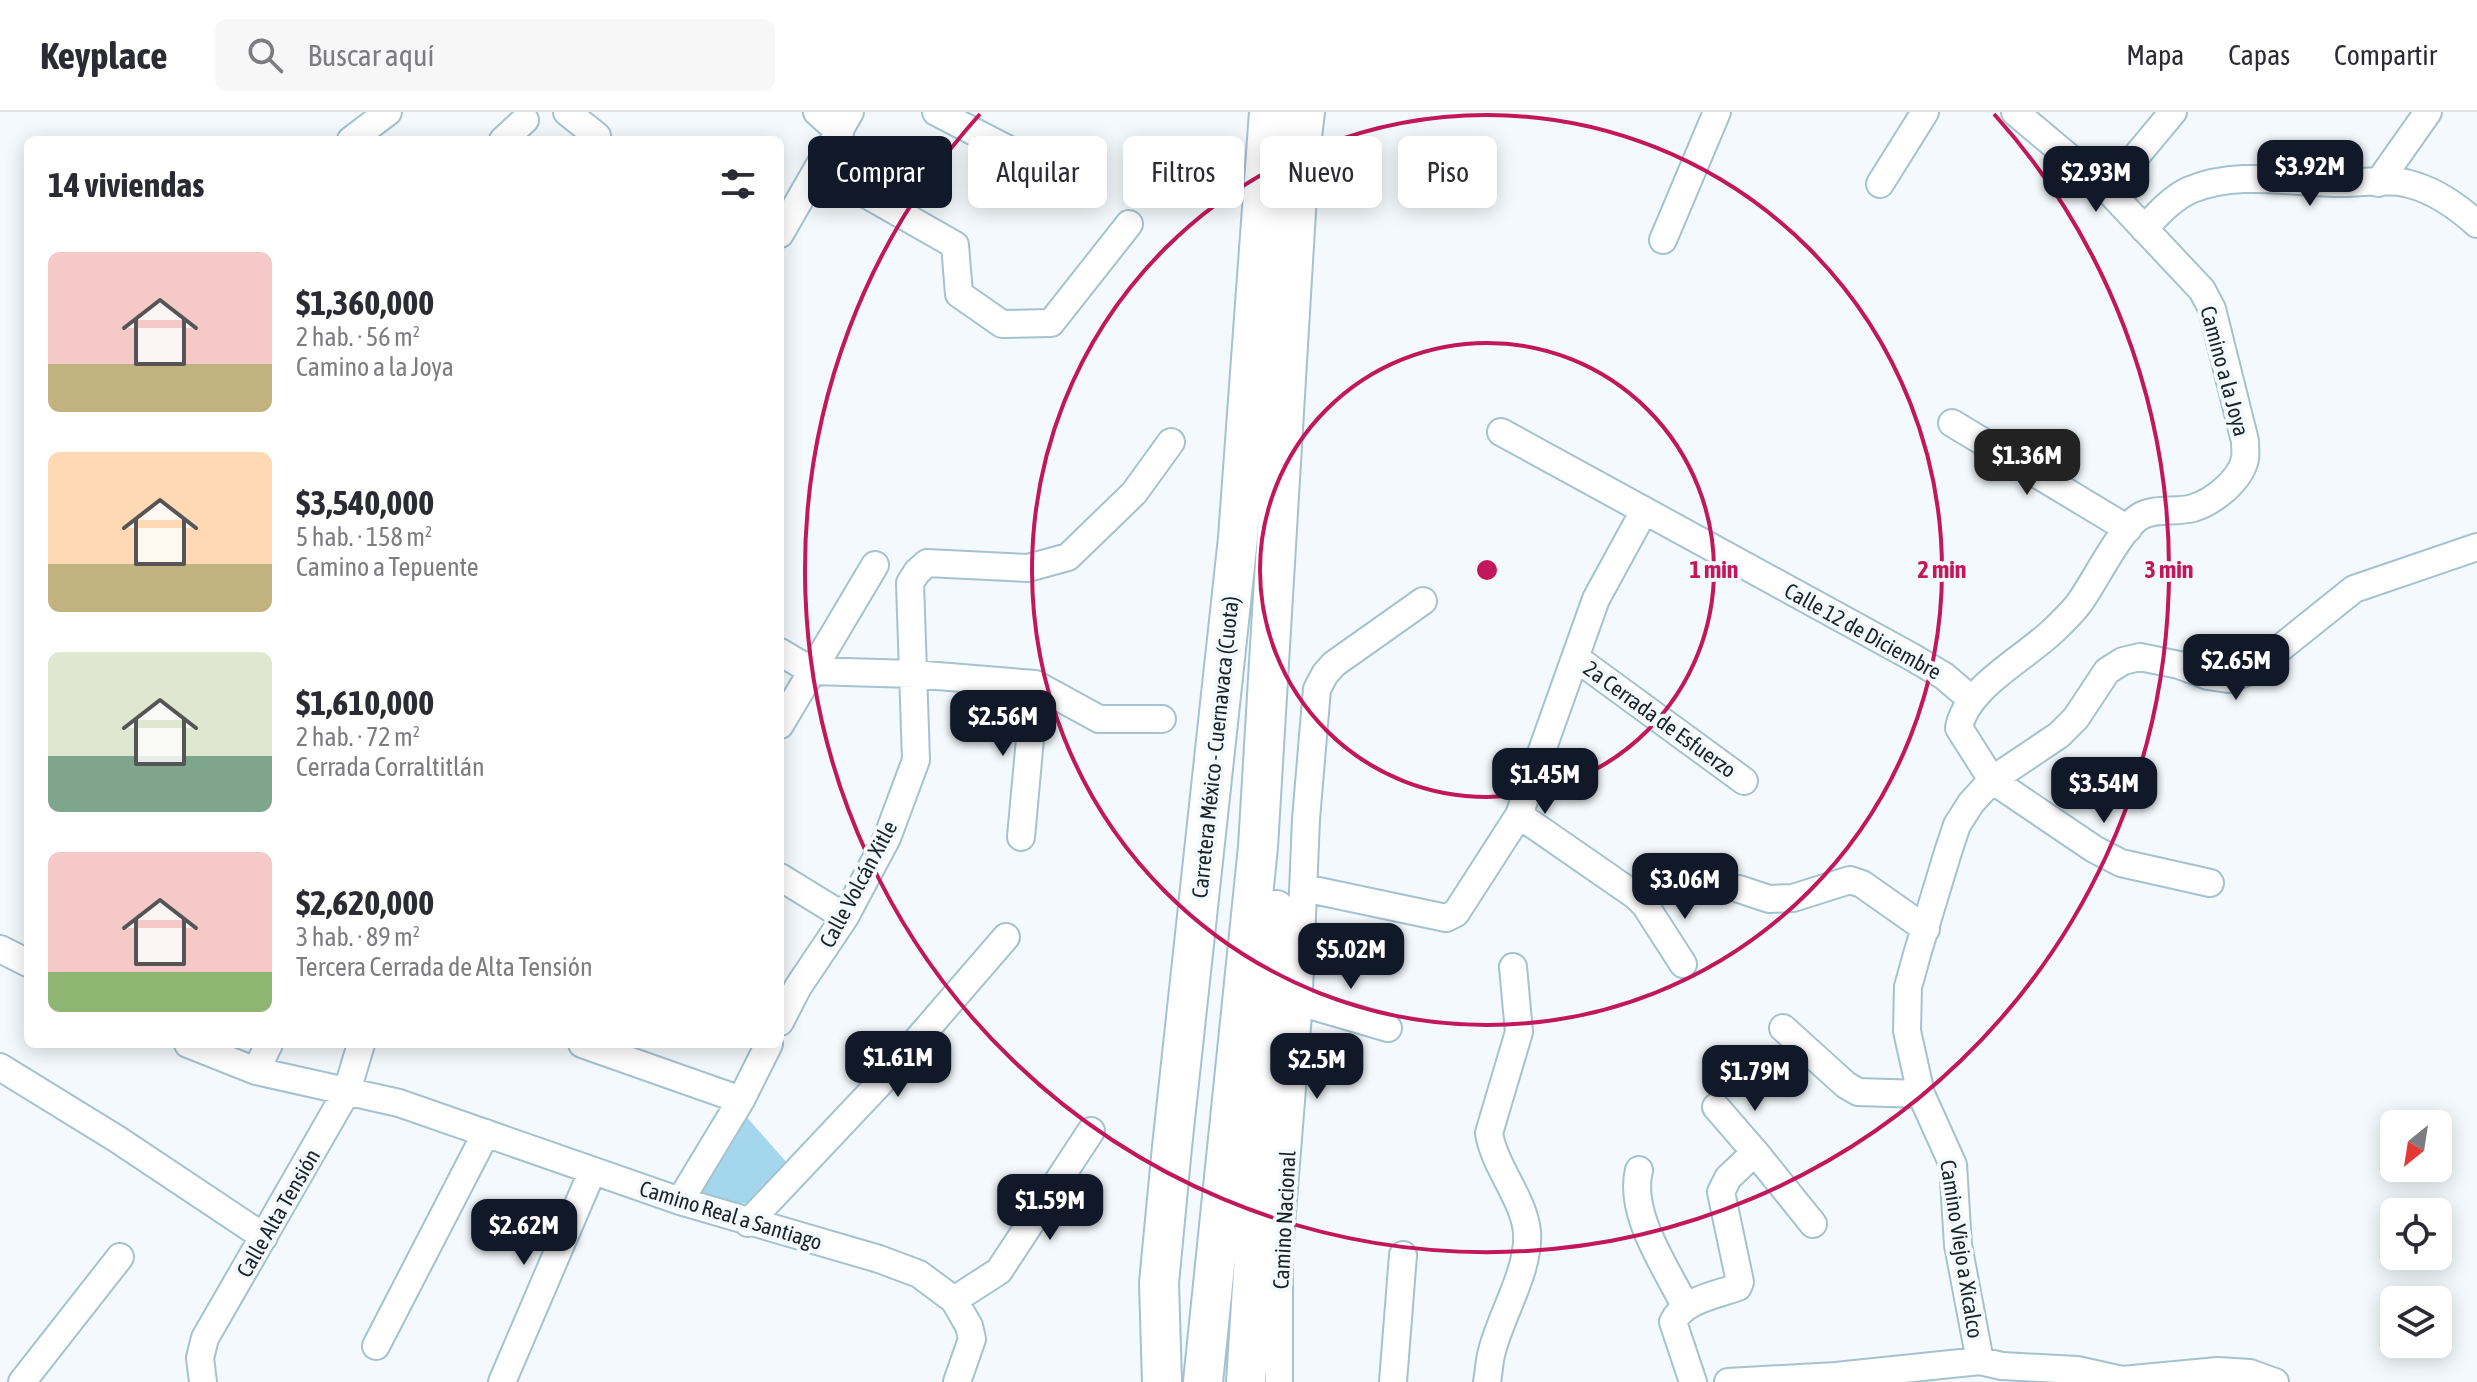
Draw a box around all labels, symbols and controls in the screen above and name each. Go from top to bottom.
search box [215,19,775,91]
icon: search [243,33,287,77]
text: Keyplace [40,34,167,77]
text: Buscar aquí [307,38,434,72]
text: Mapa [2126,39,2184,71]
text: Capas [2228,39,2290,71]
text: Compartir [2334,39,2437,71]
chip: Comprar [808,136,952,208]
chip: Alquilar [968,136,1107,208]
chip: Filtros [1123,136,1244,208]
chip: Nuevo [1260,136,1382,208]
chip: Piso [1398,136,1497,208]
pin: $3.92M [2245,140,2375,208]
pin: $2.93M [2031,146,2161,214]
text: $3.92M [2275,151,2345,181]
text: $2.93M [2061,157,2131,187]
icon: filters [716,162,760,206]
text: 14 viviendas [48,165,204,204]
text: $1,360,000 [296,283,434,322]
icon: home [112,284,208,380]
street label: Camino a la Joya [2195,303,2255,439]
text: 2 hab. · 56 m² [296,322,420,352]
text: Camino a la Joya [296,352,454,382]
pin: $1.36M [1962,429,2092,497]
text: $1.36M [1992,440,2062,470]
text: $3,540,000 [296,483,434,522]
icon: home [112,484,208,580]
text: 5 hab. · 158 m² [296,522,432,552]
text: Camino a Tepuente [296,552,479,582]
centre of rings [1473,556,1501,584]
text: 1 min [1689,556,1739,583]
text: 2 min [1917,556,1967,583]
text: 3 min [2144,556,2194,583]
street label: Calle 12 de Diciembre [1780,577,1946,685]
street label: Carretera México - Cuernavaca (Cuota) [1186,595,1244,899]
pin: $2.65M [2171,634,2301,702]
text: $2.65M [2201,645,2271,675]
street label: 2a Cerrada de Esfuerzo [1579,655,1741,783]
text: $1,610,000 [296,683,434,722]
icon: home [112,684,208,780]
pin: $2.56M [938,690,1068,758]
text: $2.56M [968,701,1038,731]
text: 2 hab. · 72 m² [296,722,420,752]
pin: $1.45M [1480,748,1610,816]
text: Cerrada Corraltitlán [296,752,485,782]
pin: $3.54M [2039,757,2169,825]
text: $1.45M [1510,759,1580,789]
text: $3.54M [2069,768,2139,798]
street label: Calle Volcán Xitle [814,816,902,952]
pin: $3.06M [1620,853,1750,921]
text: $3.06M [1650,864,1720,894]
text: $2,620,000 [296,883,434,922]
icon: home [112,884,208,980]
text: 3 hab. · 89 m² [296,922,420,952]
pin: $5.02M [1286,923,1416,991]
text: $5.02M [1316,934,1386,964]
text: Tercera Cerrada de Alta Tensión [296,952,593,982]
pin: $1.61M [833,1031,963,1099]
pin: $2.5M [1261,1033,1373,1101]
text: $1.61M [863,1042,933,1072]
text: $2.5M [1288,1044,1346,1074]
pin: $1.79M [1690,1045,1820,1113]
text: $1.79M [1720,1056,1790,1086]
north arrow [2380,1110,2452,1182]
map controls [2380,1110,2452,1358]
street label: Calle Alta Tensión [231,1144,325,1282]
street label: Camino Nacional [1267,1150,1301,1290]
street label: Camino Viejo a Xicalco [1935,1158,1989,1340]
pin: $1.59M [985,1174,1115,1242]
street label: Camino Real a Santiago [637,1175,825,1255]
text: $1.59M [1015,1185,1085,1215]
button: locate [2380,1198,2452,1270]
pin: $2.62M [459,1199,589,1267]
text: $2.62M [489,1210,559,1240]
button: layers [2380,1286,2452,1358]

